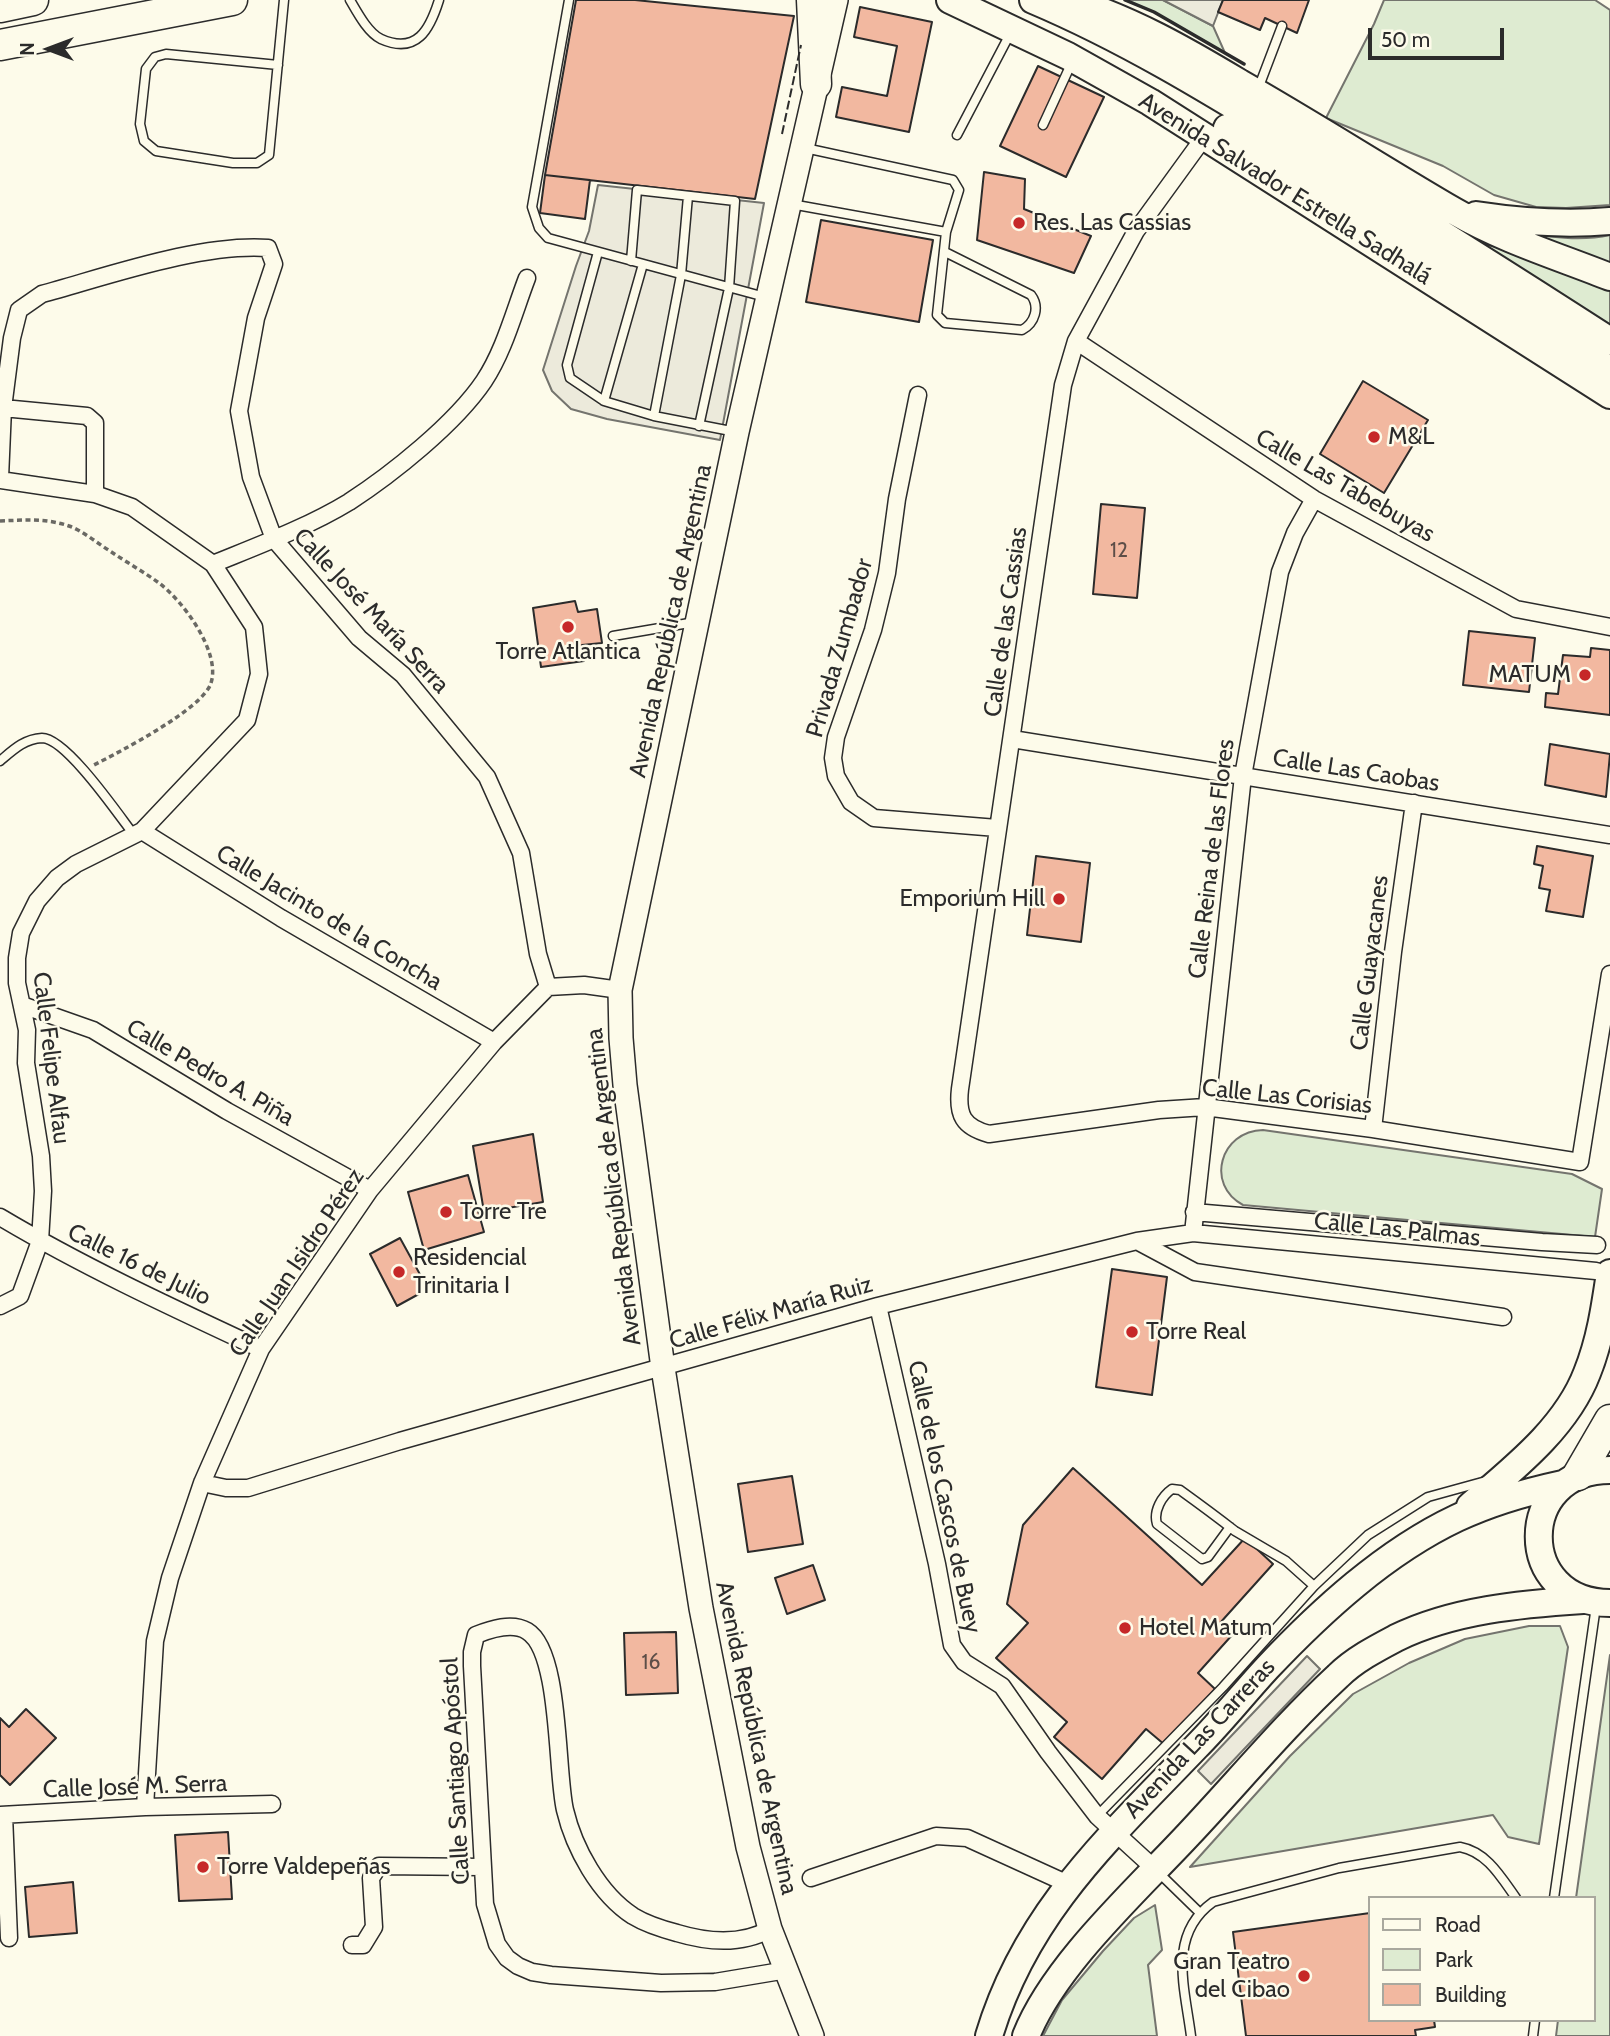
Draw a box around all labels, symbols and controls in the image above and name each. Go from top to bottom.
north arrow [14,14,84,84]
scale bar [1372,14,1508,58]
text: 50 m [1381,27,1430,52]
text: N [16,42,39,56]
street label: Avenida Salvador Estrella Sadhalá [1133,87,1437,291]
place label: Res. Las Cassias [1033,209,1191,237]
marker: Res. Las Cassias [1011,215,1027,231]
street label: Calle Las Tabebuyas [1250,423,1440,549]
place label: M&L [1388,423,1434,451]
marker: M&L [1366,429,1382,445]
street label: Avenida República de Argentina [624,462,718,780]
street label: Calle José María Serra [287,523,455,699]
street label: Calle de las Cassias [978,525,1034,719]
house number: 12 [1110,538,1128,564]
street label: Privada Zumbador [801,555,879,741]
marker: Torre Atlantica [560,619,576,635]
place label: Torre Atlantica [496,638,640,666]
place label: MATUM [1489,661,1571,689]
marker: MATUM [1577,667,1593,683]
street label: Calle Reina de las Flores [1183,738,1241,980]
street label: Calle Las Caobas [1271,744,1441,798]
street label: Calle Jacinto de la Concha [211,839,447,997]
street label: Calle Guayacanes [1345,874,1395,1052]
place label: Emporium Hill [899,885,1045,913]
marker: Emporium Hill [1051,891,1067,907]
street label: Calle Felipe Alfau [26,970,76,1146]
street label: Calle Pedro A. Piña [121,1013,299,1133]
street label: Avenida República de Argentina [580,1027,648,1347]
street label: Calle Las Corisias [1201,1074,1373,1120]
street label: Calle Juan Isidro Pérez [223,1163,371,1363]
place label: Torre Tre [460,1198,547,1226]
marker: Torre Tre [438,1204,454,1220]
street label: Calle Las Palmas [1312,1207,1482,1253]
street label: Calle 16 de Julio [63,1218,215,1312]
place label: Residencial Trinitaria I [413,1244,527,1300]
marker: Residencial Trinitaria I [391,1264,407,1280]
street label: Calle Félix María Ruiz [666,1270,876,1356]
place label: Torre Real [1146,1318,1246,1346]
marker: Torre Real [1124,1324,1140,1340]
street label: Calle de los Cascos de Buey [901,1358,987,1636]
street label: Avenida República de Argentina [709,1579,803,1897]
place label: Hotel Matum [1139,1614,1272,1642]
marker: Hotel Matum [1117,1620,1133,1636]
house number: 16 [642,1650,660,1676]
street label: Avenida Las Carreras [1119,1653,1281,1825]
street label: Calle Santiago Apóstol [436,1657,476,1885]
street label: Calle José M. Serra [42,1769,228,1805]
place label: Torre Valdepeñas [217,1853,391,1881]
marker: Torre Valdepeñas [195,1859,211,1875]
legend [1368,1896,1596,2022]
text: Road [1435,1912,1481,1937]
text: Park [1435,1947,1473,1972]
place label: Gran Teatro del Cibao [1173,1948,1290,2004]
marker: Gran Teatro del Cibao [1296,1968,1312,1984]
text: Building [1435,1982,1506,2007]

